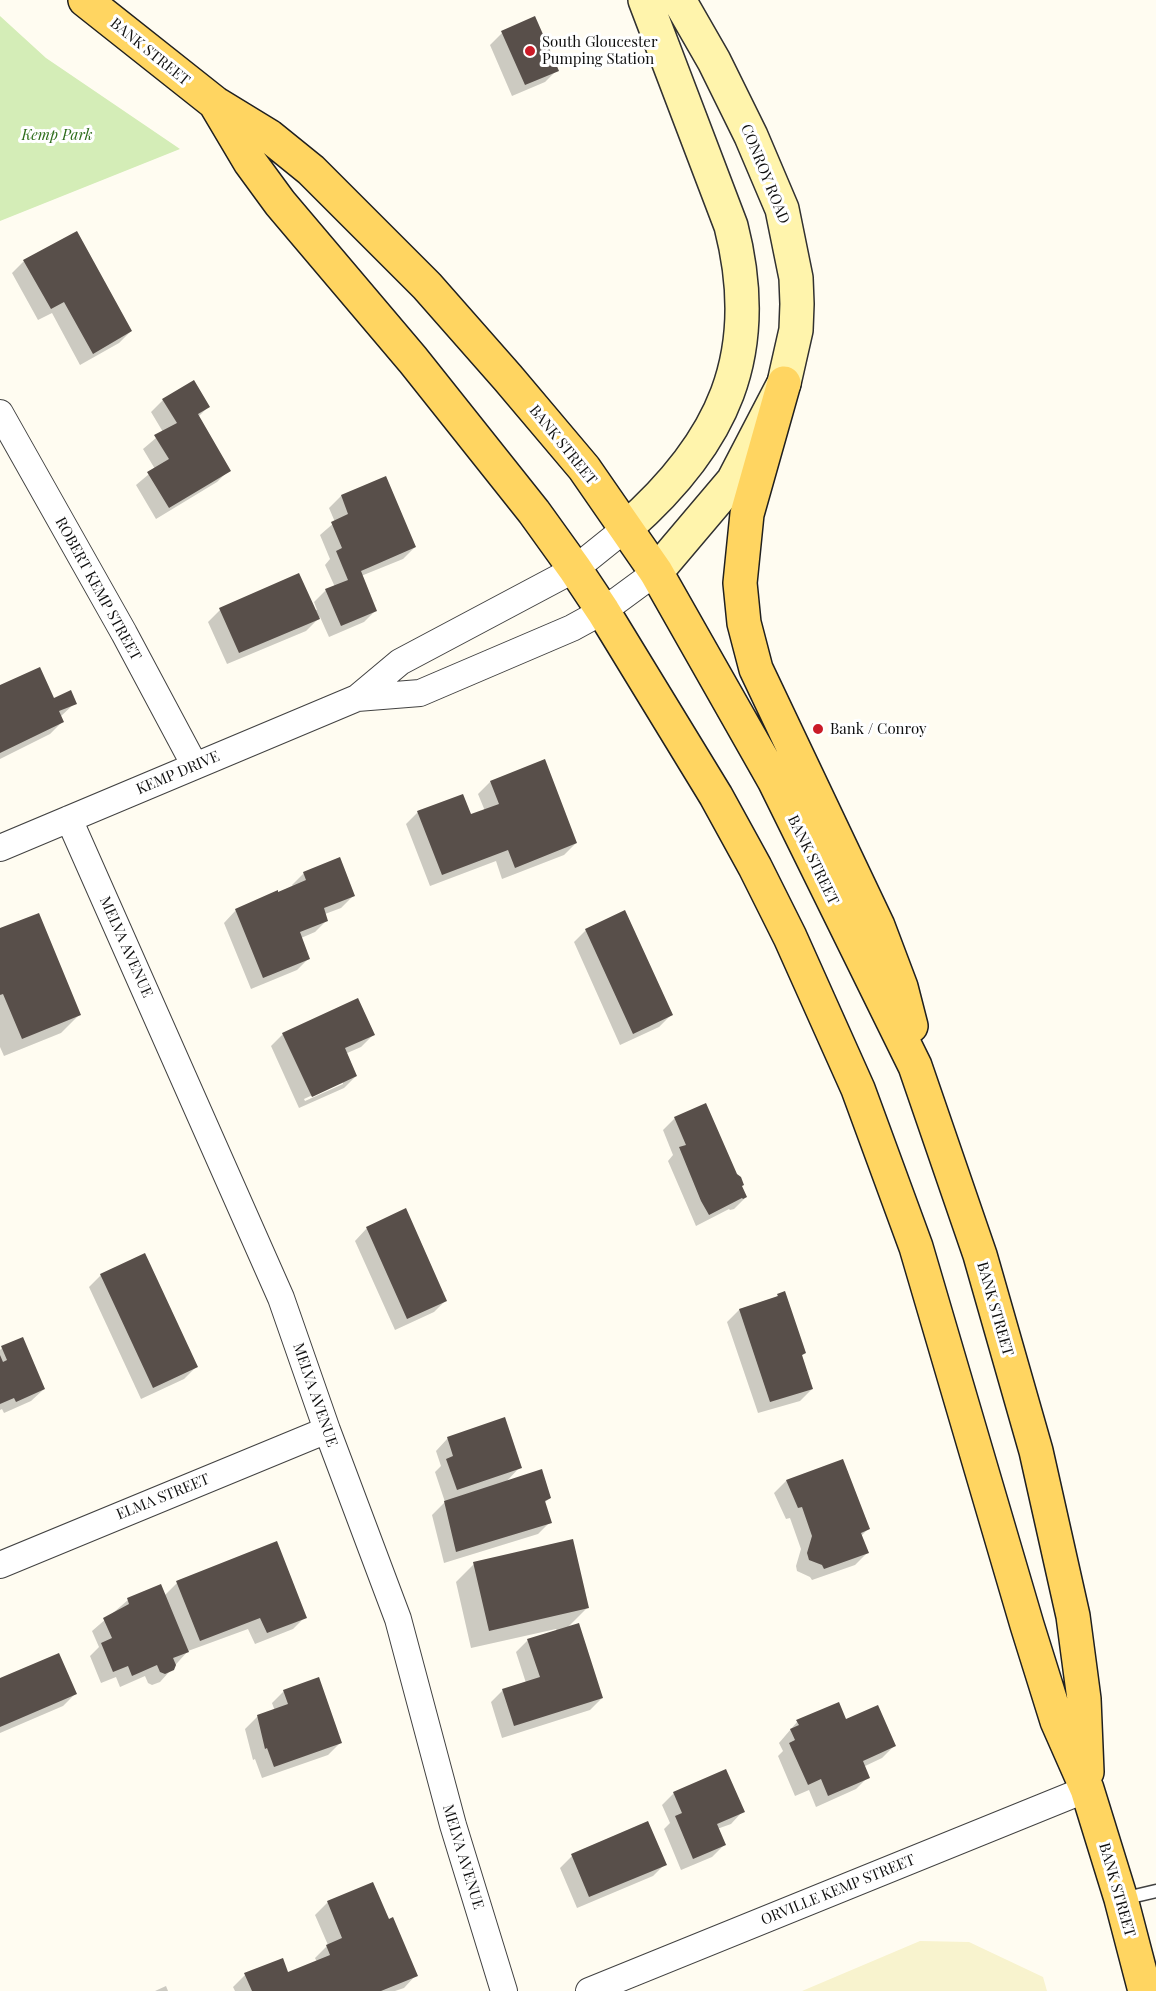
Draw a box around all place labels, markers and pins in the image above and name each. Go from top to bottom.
place label: South Gloucester Pumping Station [542,33,658,68]
marker: South Gloucester Pumping Station [523,44,537,58]
place label: Bank / Conroy [830,720,927,738]
marker: Bank / Conroy [811,722,825,736]

